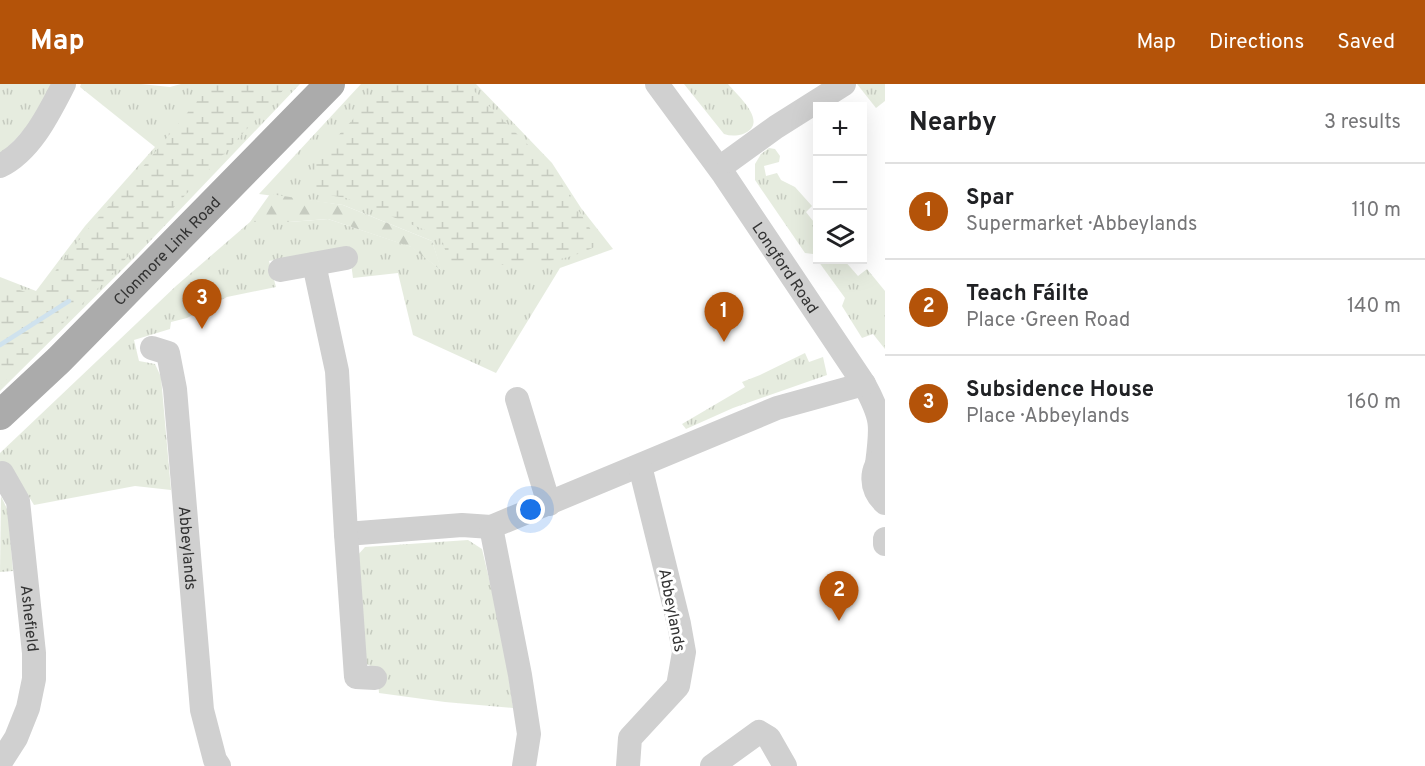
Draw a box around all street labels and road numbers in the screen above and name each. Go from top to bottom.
street label: Clonmore Link Road [110,193,226,311]
street label: Longford Road [746,219,822,318]
street label: Abbeylands [173,505,200,591]
street label: Abbeylands [653,567,689,654]
street label: Ashefield [15,584,42,653]

